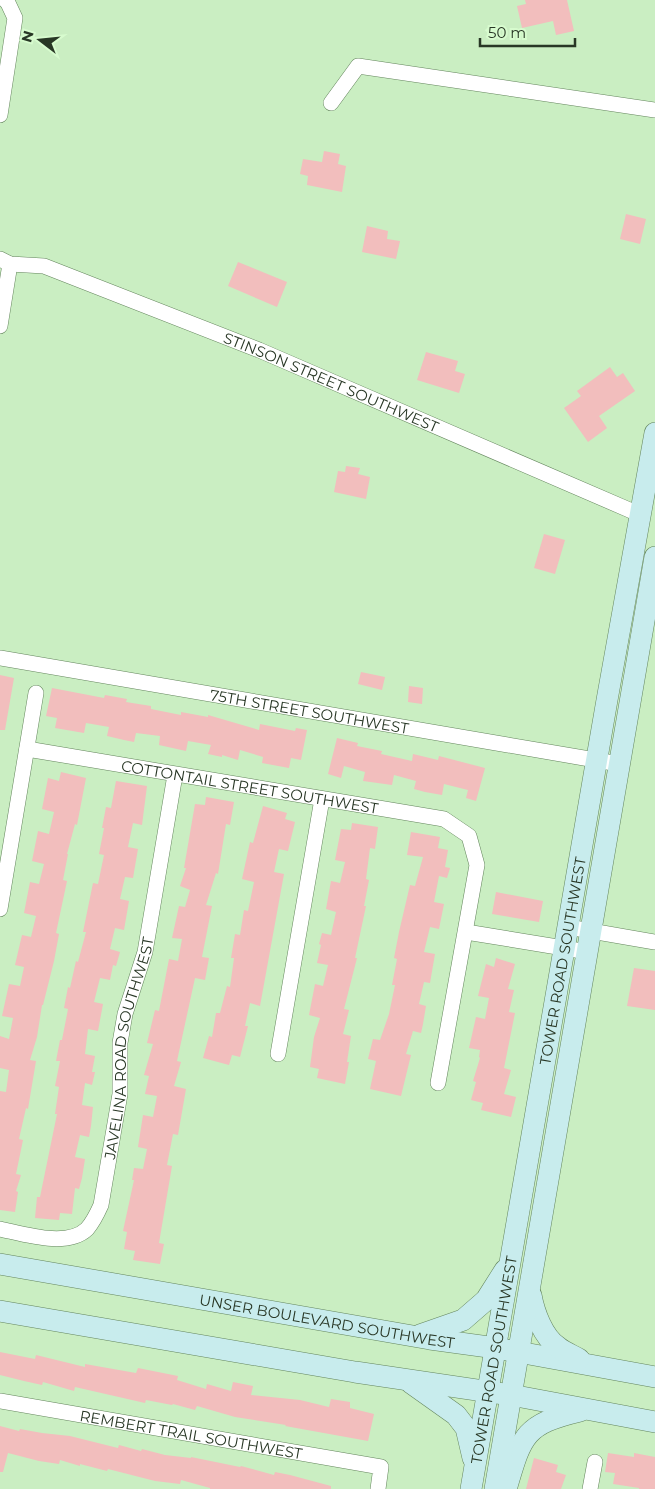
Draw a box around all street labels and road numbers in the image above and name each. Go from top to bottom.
street label: STINSON STREET SOUTHWEST [221,328,442,436]
street label: 75TH STREET SOUTHWEST [209,685,411,737]
street label: COTTONTAIL STREET SOUTHWEST [120,755,380,817]
street label: TOWER ROAD SOUTHWEST [535,855,589,1066]
street label: JAVELINA ROAD SOUTHWEST [99,935,157,1162]
street label: TOWER ROAD SOUTHWEST [466,1254,521,1465]
street label: UNSER BOULEVARD SOUTHWEST [198,1289,456,1352]
street label: REMBERT TRAIL SOUTHWEST [78,1405,304,1463]

